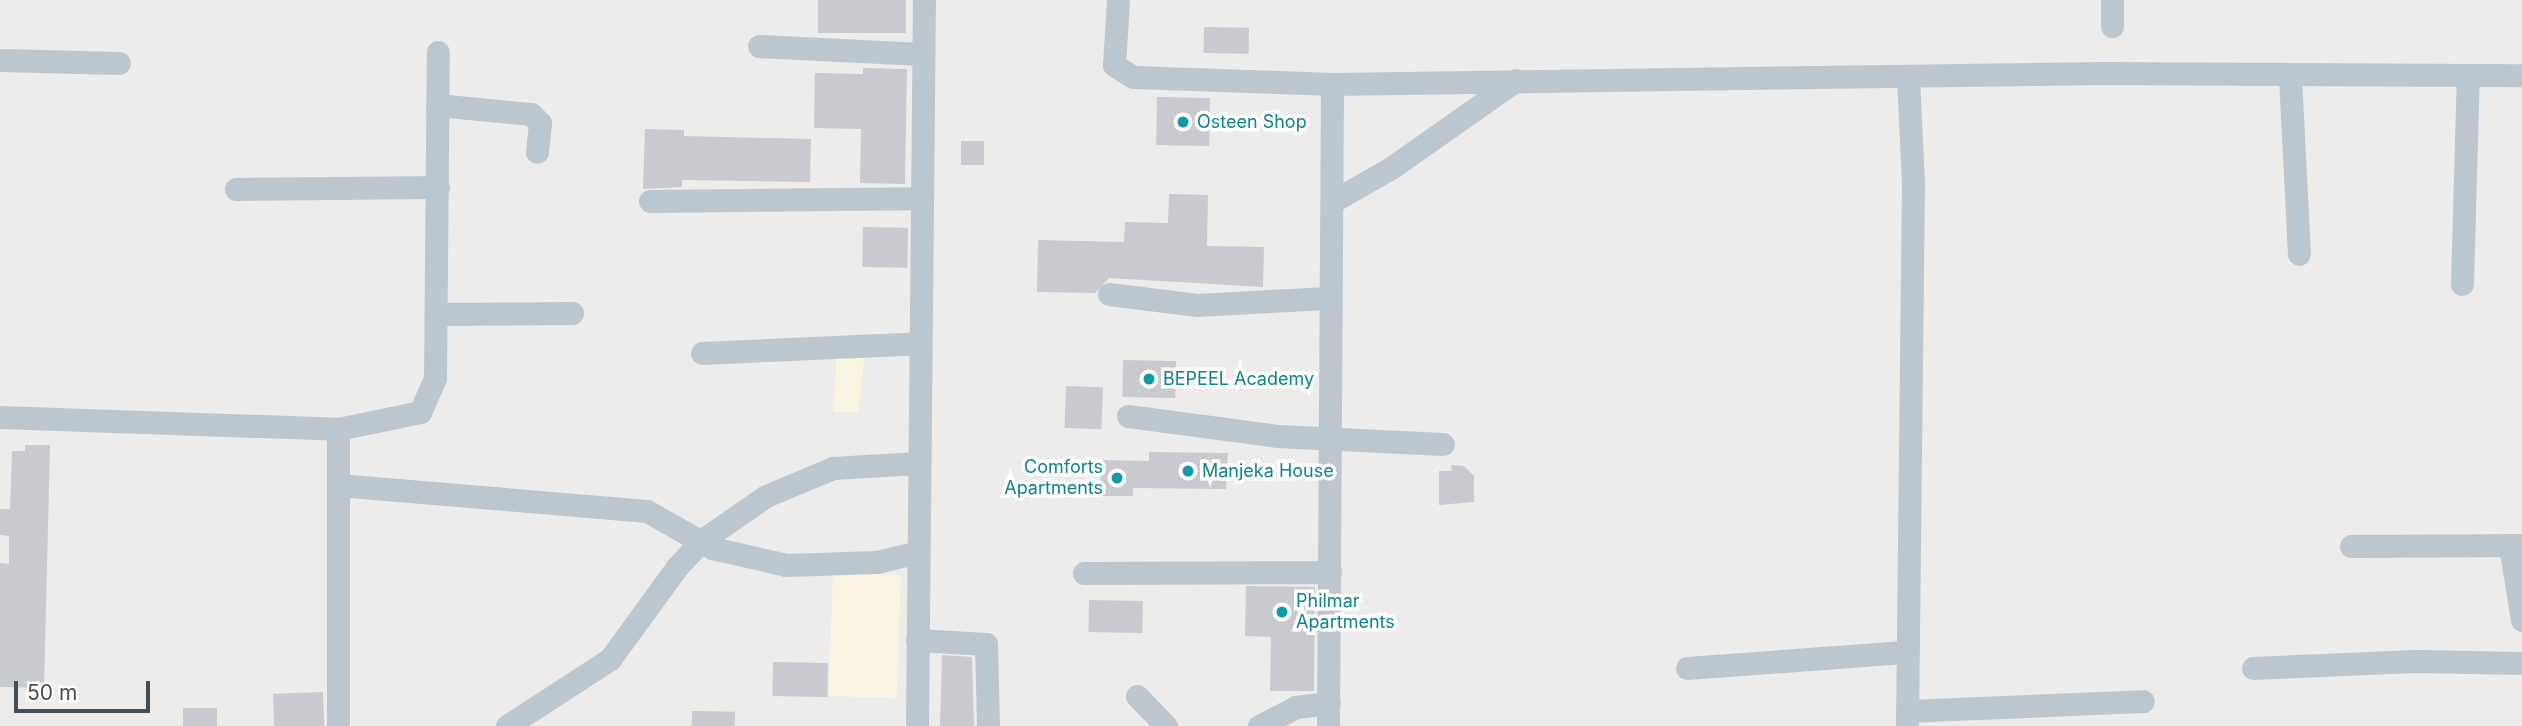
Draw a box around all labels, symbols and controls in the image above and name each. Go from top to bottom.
place label: Osteen Shop [1197,111,1307,133]
marker: Osteen Shop [1175,114,1191,130]
place label: BEPEEL Academy [1163,368,1314,390]
marker: BEPEEL Academy [1141,371,1157,387]
place label: Comforts Apartments [1004,457,1103,500]
place label: Manjeka House [1202,460,1334,482]
marker: Manjeka House [1180,463,1196,479]
marker: Comforts Apartments [1109,470,1125,486]
place label: Philmar Apartments [1296,591,1395,634]
marker: Philmar Apartments [1274,604,1290,620]
scale bar [18,666,154,710]
text: 50 m [27,680,77,705]

